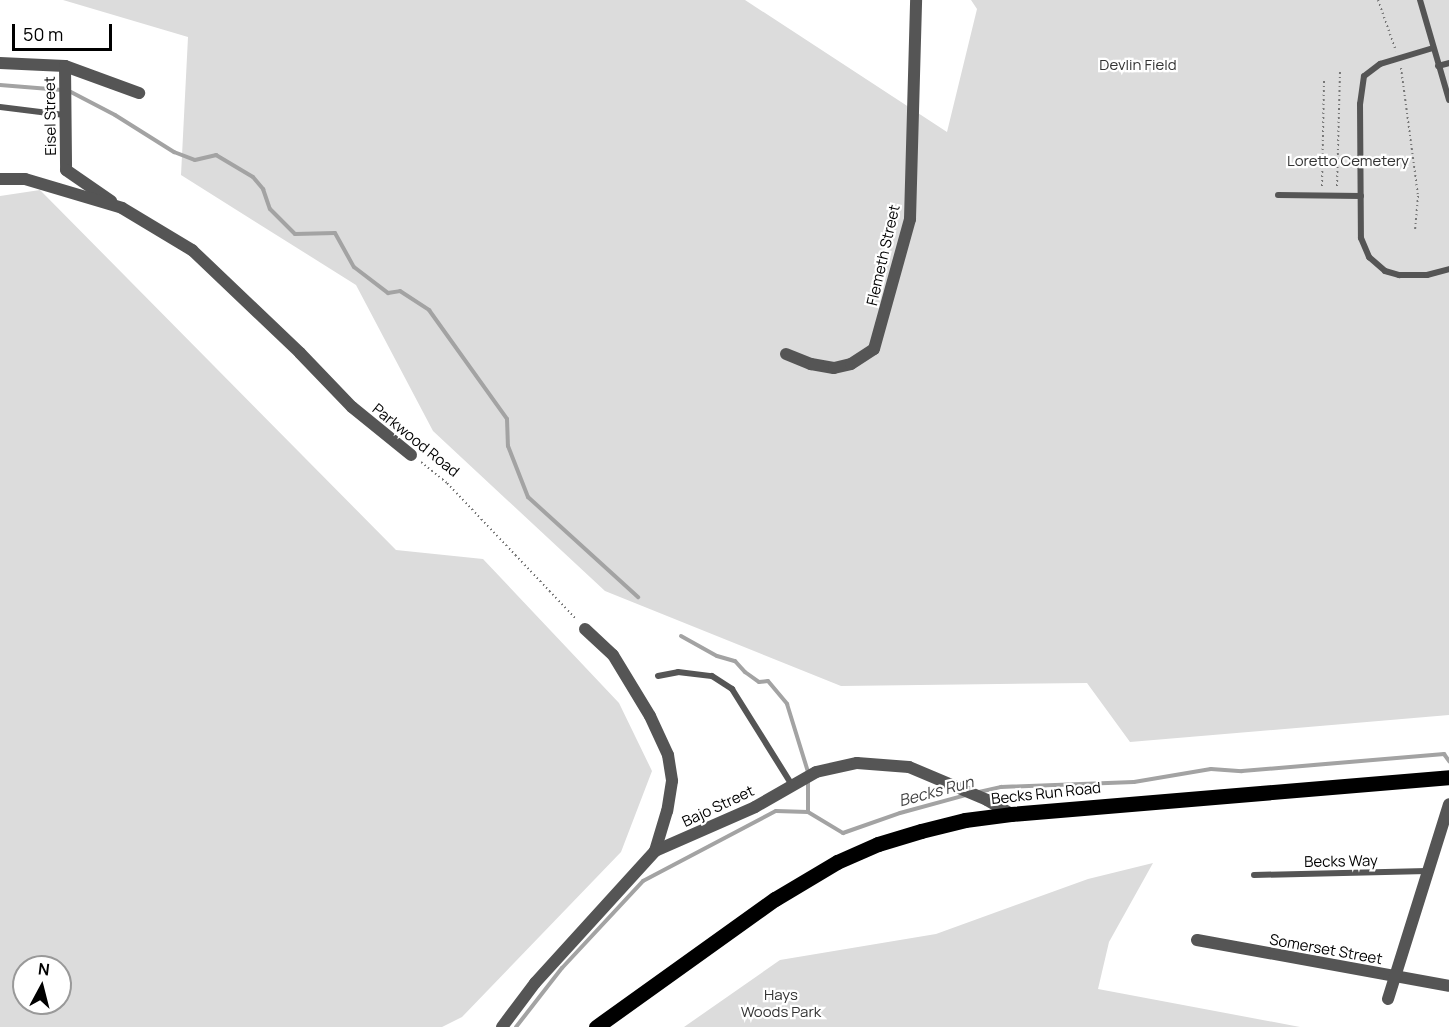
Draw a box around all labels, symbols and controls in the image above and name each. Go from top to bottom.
scale bar [15,12,116,50]
text: 50 m [23,22,63,46]
park label: Devlin Field [1099,56,1177,74]
street label: Eisel Street [40,76,60,156]
park label: Loretto Cemetery [1287,152,1409,170]
street label: Flemeth Street [863,203,903,307]
street label: Parkwood Road [369,400,463,480]
water label: Becks Run [897,772,975,810]
street label: Becks Run Road [990,778,1102,808]
street label: Bajo Street [679,782,757,830]
street label: Becks Way [1304,851,1378,871]
street label: Somerset Street [1268,930,1384,968]
north arrow [12,955,72,1015]
text: N [37,958,51,981]
park label: Hays Woods Park [741,985,821,1020]

